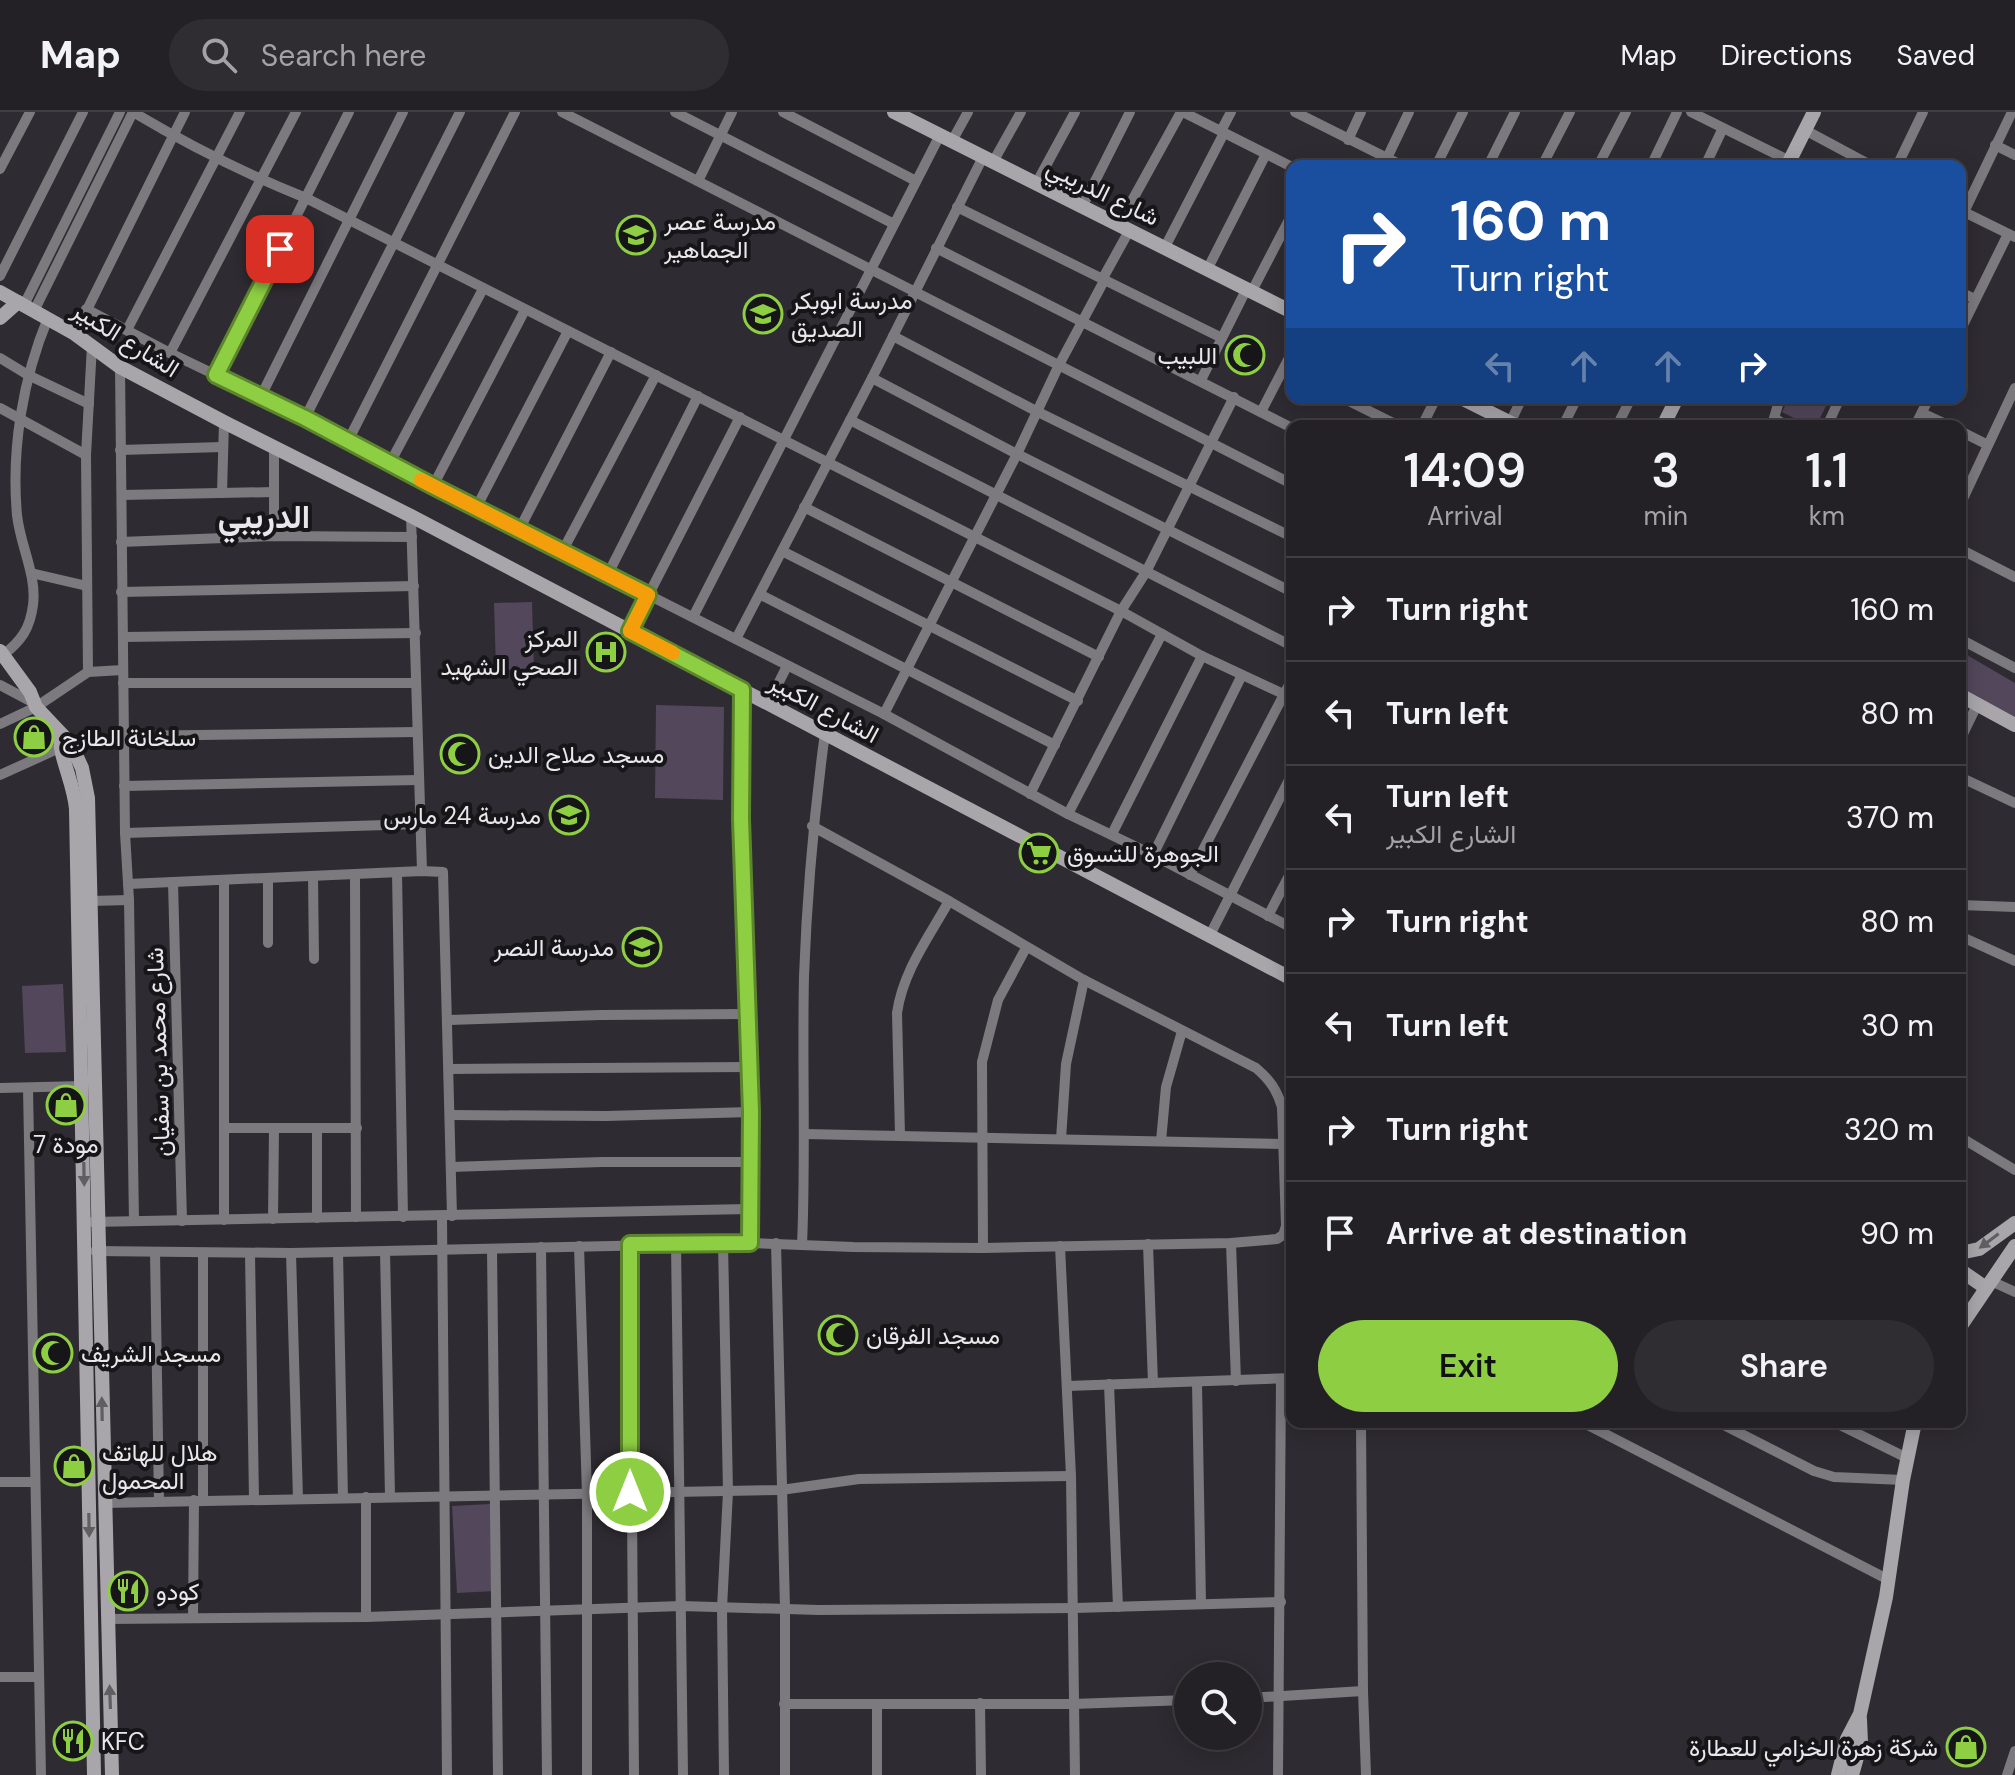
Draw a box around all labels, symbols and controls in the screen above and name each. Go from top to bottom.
search box [169,19,729,91]
text: Map [40,30,121,80]
icon: search [197,33,241,77]
text: Search here [261,36,426,75]
text: Map [1620,37,1677,74]
text: Directions [1721,37,1853,74]
text: Saved [1897,37,1975,74]
street label: شارع الدريبي [1040,151,1164,236]
text: 160 m [1450,184,1611,257]
icon: right [1318,192,1422,296]
place label: مدرسة عصر الجماهير [663,206,776,265]
school or university icon: مدرسة عصر الجماهير [615,214,657,256]
pin [246,215,314,283]
icon: arrive [258,227,302,271]
text: Turn right [1450,255,1609,302]
place label: مدرسة ابوبكر الصديق [790,285,913,344]
street label: الشارع الكبير [65,293,185,385]
school or university icon: مدرسة ابوبكر الصديق [742,293,784,335]
mosque icon: اللبيب [1224,334,1266,376]
place label: اللبيب [1158,340,1217,371]
icon: left [1478,344,1522,388]
icon: ahead [1562,344,1606,388]
icon: ahead [1646,344,1690,388]
icon: right [1730,344,1774,388]
text: 14:09 [1403,439,1526,502]
text: 3 [1651,439,1680,502]
text: 1.1 [1805,439,1849,502]
district label: الدريبي [218,496,310,544]
text: Arrival [1427,499,1503,533]
text: min [1644,499,1688,533]
text: km [1809,499,1845,533]
icon: right [1318,587,1362,631]
text: Turn right [1386,590,1529,629]
text: 160 m [1851,590,1934,629]
place label: المركز الصحي الشهيد [440,623,578,686]
hospital icon: المركز الصحي الشهيد [585,631,627,673]
street label: الشارع الكبير [762,666,884,751]
icon: left [1318,691,1362,735]
text: Turn left [1386,694,1509,733]
text: 80 m [1861,694,1934,733]
shop icon: سلخانة الطازج [13,716,55,758]
place label: سلخانة الطازج [62,722,196,754]
mosque icon: مسجد صلاح الدين [439,733,481,775]
place label: مسجد صلاح الدين [488,739,664,771]
text: Turn left [1386,777,1509,816]
school or university icon: مدرسة 24 مارس [548,794,590,836]
icon: left [1318,795,1362,839]
text: 370 m [1846,798,1934,837]
place label: مدرسة 24 مارس [383,800,541,831]
text: الشارع الكبير [1386,817,1516,851]
supermarket icon: الجوهرة للتسوق [1018,832,1060,874]
place label: الجوهرة للتسوق [1067,838,1219,869]
icon: right [1318,899,1362,943]
text: Turn right [1386,902,1529,941]
text: 80 m [1861,902,1934,941]
school or university icon: مدرسة النصر [621,926,663,968]
place label: مدرسة النصر [493,932,614,963]
street label: شارع محمد بن سفيان [139,947,178,1157]
icon: left [1318,1003,1362,1047]
text: Turn left [1386,1006,1509,1045]
text: 30 m [1861,1006,1934,1045]
shop icon: مودة 7 [45,1084,87,1126]
icon: right [1318,1107,1362,1151]
text: Turn right [1386,1110,1529,1149]
text: 320 m [1844,1110,1934,1149]
place label: مودة 7 [33,1129,99,1160]
one-way arrow [78,1162,90,1187]
icon: arrive [1318,1211,1362,1255]
text: Arrive at destination [1386,1214,1687,1253]
text: 90 m [1860,1214,1934,1253]
one-way arrow [1978,1232,1999,1248]
mosque icon: مسجد الفرقان [817,1314,859,1356]
place label: مسجد الفرقان [866,1320,1000,1351]
button: Exit [1318,1320,1618,1412]
button: Share [1634,1320,1934,1412]
mosque icon: مسجد الشريف [32,1332,74,1374]
place label: مسجد الشريف [81,1338,221,1369]
one-way arrow [96,1396,109,1421]
place label: هلال للهاتف المحمول [102,1437,217,1496]
shop icon: هلال للهاتف المحمول [53,1445,95,1487]
position arrow [588,1450,672,1534]
one-way arrow [83,1512,96,1538]
restaurant icon: كودو [107,1570,149,1612]
place label: كودو [156,1576,199,1607]
map controls [1174,1662,1262,1750]
button: search [1174,1662,1262,1750]
one-way arrow [103,1684,116,1709]
restaurant icon: KFC [52,1720,94,1762]
place label: KFC [101,1726,145,1757]
shop icon: شركة زهرة الخزامي للعطارة [1945,1726,1987,1768]
place label: شركة زهرة الخزامي للعطارة [1689,1732,1938,1767]

